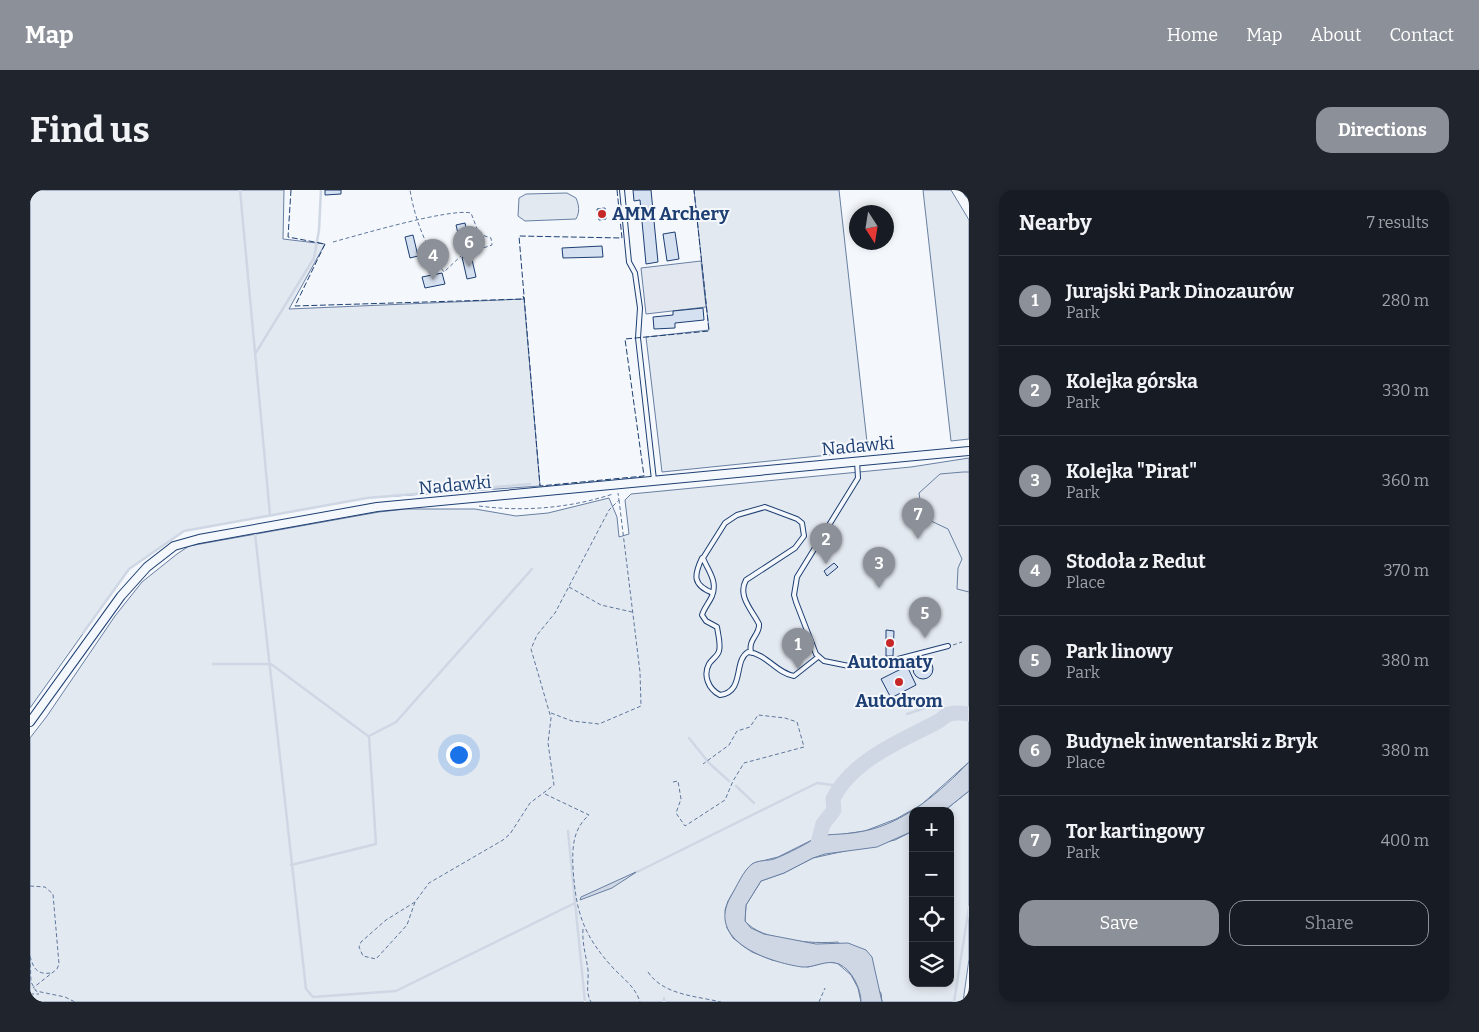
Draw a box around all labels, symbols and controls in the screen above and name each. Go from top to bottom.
text: Map [25,21,74,49]
text: Home [1167,24,1218,46]
text: Map [1246,24,1282,46]
text: About [1310,24,1361,46]
text: Contact [1389,24,1454,46]
button: Directions [1316,107,1449,153]
text: Find us [30,109,150,151]
place label: AMM Archery [612,203,730,225]
north arrow [849,205,894,250]
marker: AMM Archery [596,208,608,220]
text: Nearby [1019,210,1092,236]
text: 7 results [1367,213,1429,232]
pin: 6 [453,226,485,267]
pin: 4 [417,239,449,280]
text: Jurajski Park Dinozaurów [1066,280,1294,303]
text: 1 [1032,291,1038,310]
text: 280 m [1382,291,1429,310]
text: Park [1066,303,1100,322]
text: Kolejka górska [1066,370,1198,393]
text: 2 [1030,381,1040,400]
text: 330 m [1382,381,1429,400]
text: Park [1066,393,1100,412]
street label: Nadawki [821,432,895,460]
text: Kolejka "Pirat" [1066,460,1197,483]
street label: Nadawki [418,471,492,499]
text: 3 [1030,471,1040,490]
text: 360 m [1382,471,1429,490]
text: Park [1066,483,1100,502]
pin: 7 [902,498,934,539]
pin: 2 [810,523,842,564]
pin: 3 [863,547,895,588]
text: Stodoła z Redut [1066,550,1206,573]
text: 4 [1030,561,1040,580]
text: 370 m [1383,561,1429,580]
text: Place [1066,573,1105,592]
pin: 5 [909,597,941,638]
pin: 1 [782,628,814,669]
marker: Automaty [884,637,896,649]
text: Park linowy [1066,640,1173,663]
place label: Automaty [847,651,934,673]
text: 5 [1031,651,1039,670]
text: 380 m [1382,651,1429,670]
text: Park [1066,663,1100,682]
marker: Autodrom [893,676,905,688]
place label: Autodrom [855,690,943,712]
text: Budynek inwentarski z Bryk [1066,730,1318,753]
text: 6 [1030,741,1040,760]
text: 380 m [1382,741,1429,760]
your location [446,742,472,768]
text: Place [1066,753,1105,772]
map controls [909,807,954,987]
button: + [909,807,954,852]
text: Tor kartingowy [1066,820,1205,843]
text: 7 [1031,831,1039,850]
text: 400 m [1381,831,1429,850]
text: Park [1066,843,1100,862]
button: − [909,852,954,897]
button: locate [909,897,954,942]
button: Save [1019,900,1219,946]
button: Share [1229,900,1429,946]
button: layers [909,942,954,987]

